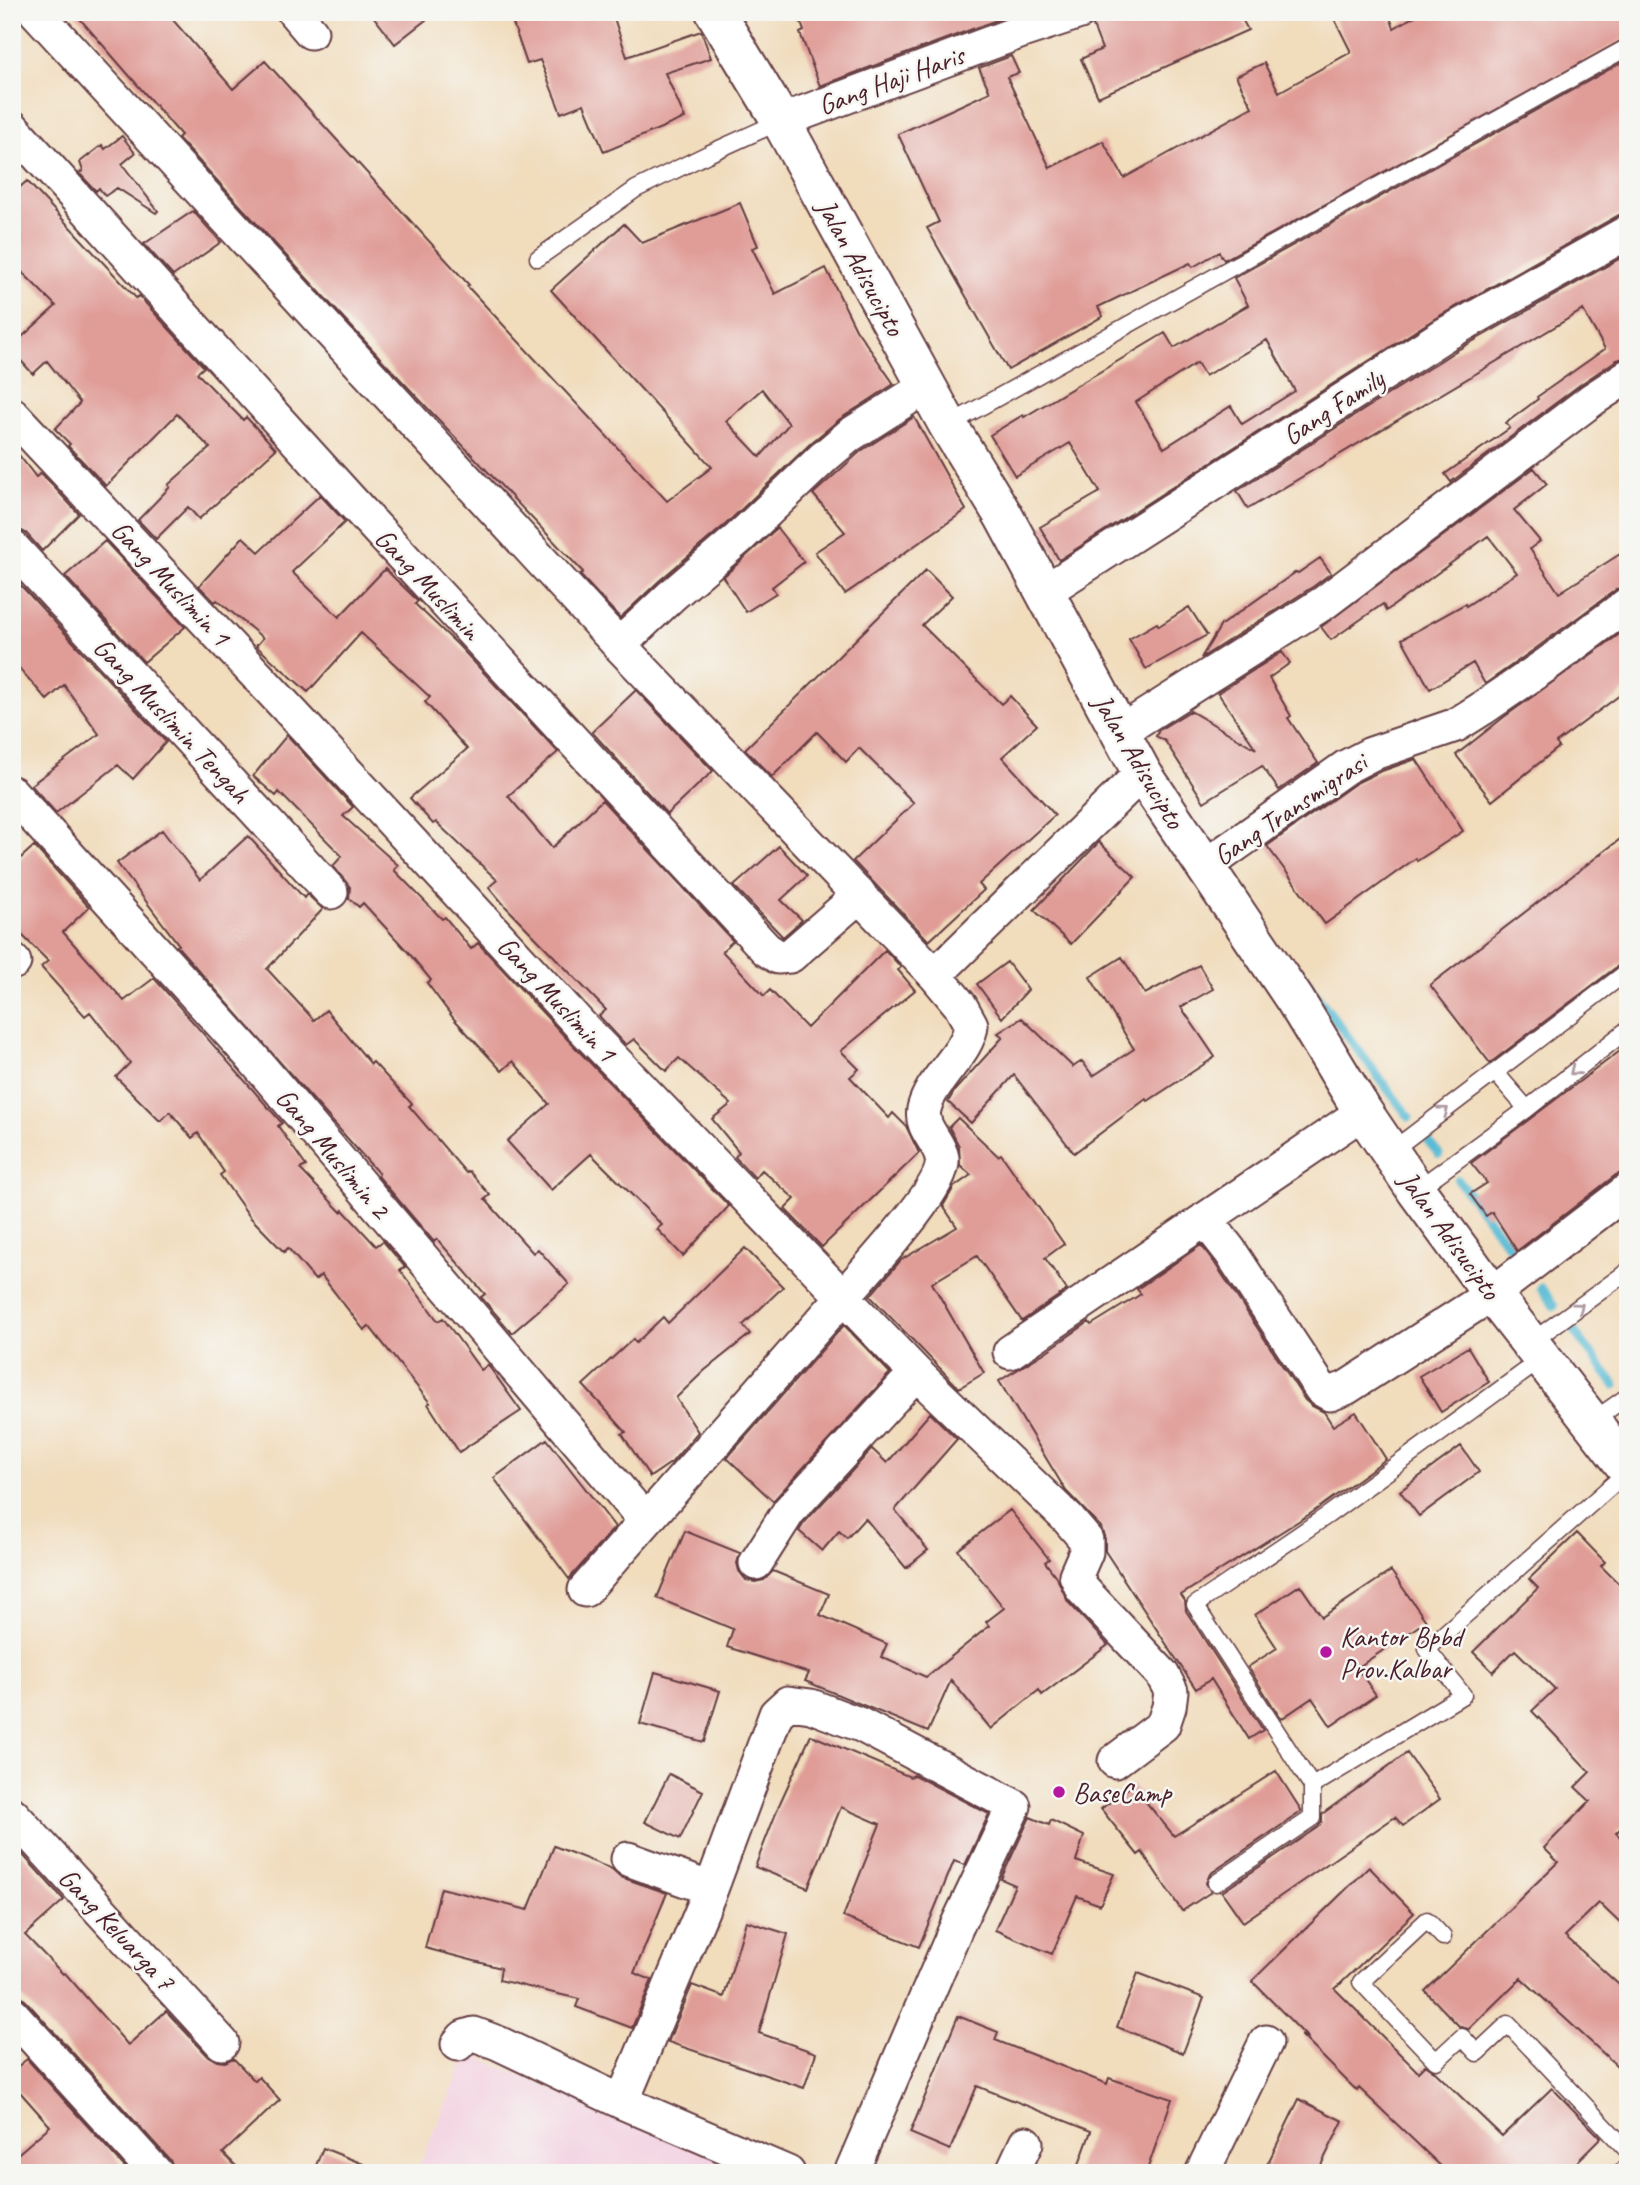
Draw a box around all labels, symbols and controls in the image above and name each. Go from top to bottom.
street label: Gang Haji Haris [813,37,971,123]
street label: Jalan Adisucipto [808,191,914,343]
street label: Gang Family [1276,360,1392,453]
street label: Gang Muslimin 1 [104,513,239,654]
street label: Gang Muslimin [367,521,490,648]
street label: Gang Muslimin Tengah [86,630,258,810]
street label: Jalan Adisucipto [1084,686,1194,836]
street label: Gang Transmigrasi [1207,743,1376,873]
street label: Gang Muslimin 1 [490,929,625,1070]
one-way arrow [1569,1063,1582,1075]
street label: Gang Muslimin 2 [268,1081,399,1227]
one-way arrow [1436,1106,1449,1119]
street label: Jalan Adisucipto [1390,1162,1510,1308]
one-way arrow [1571,1303,1584,1315]
place label: Kantor Bpbd Prov.Kalbar [1340,1619,1466,1686]
marker: Kantor Bpbd Prov.Kalbar [1318,1644,1334,1660]
place label: BaseCamp [1073,1775,1174,1810]
marker: BaseCamp [1051,1784,1067,1800]
street label: Gang Keluarga 7 [51,1860,184,1999]

